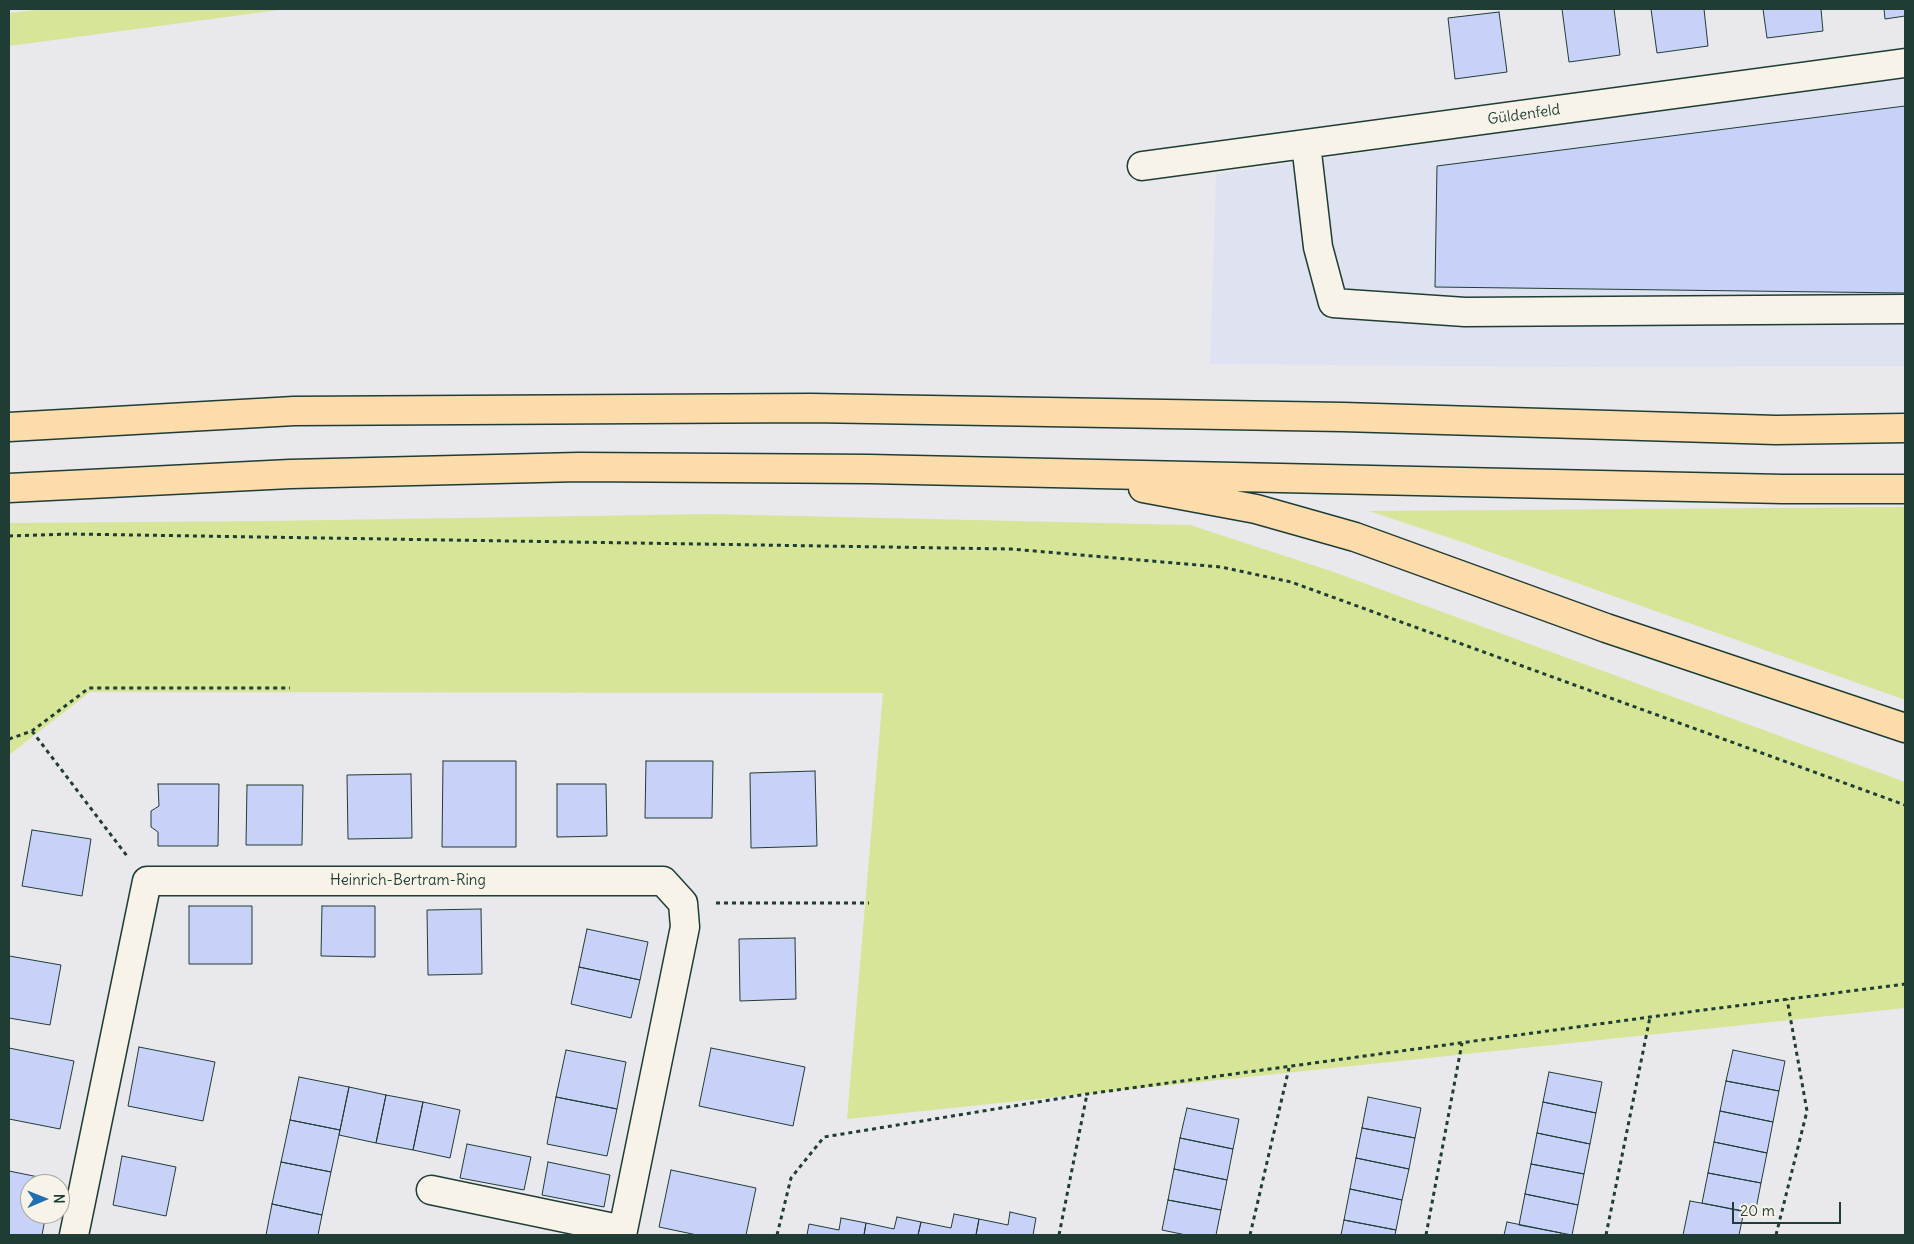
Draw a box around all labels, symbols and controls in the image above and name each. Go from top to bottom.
street label: Güldenfeld [1487,101,1561,129]
street label: Heinrich-Bertram-Ring [330,872,486,890]
north arrow [20,1174,70,1224]
scale bar [1734,1192,1843,1224]
text: N [50,1194,68,1204]
text: 20 m [1740,1201,1775,1220]

